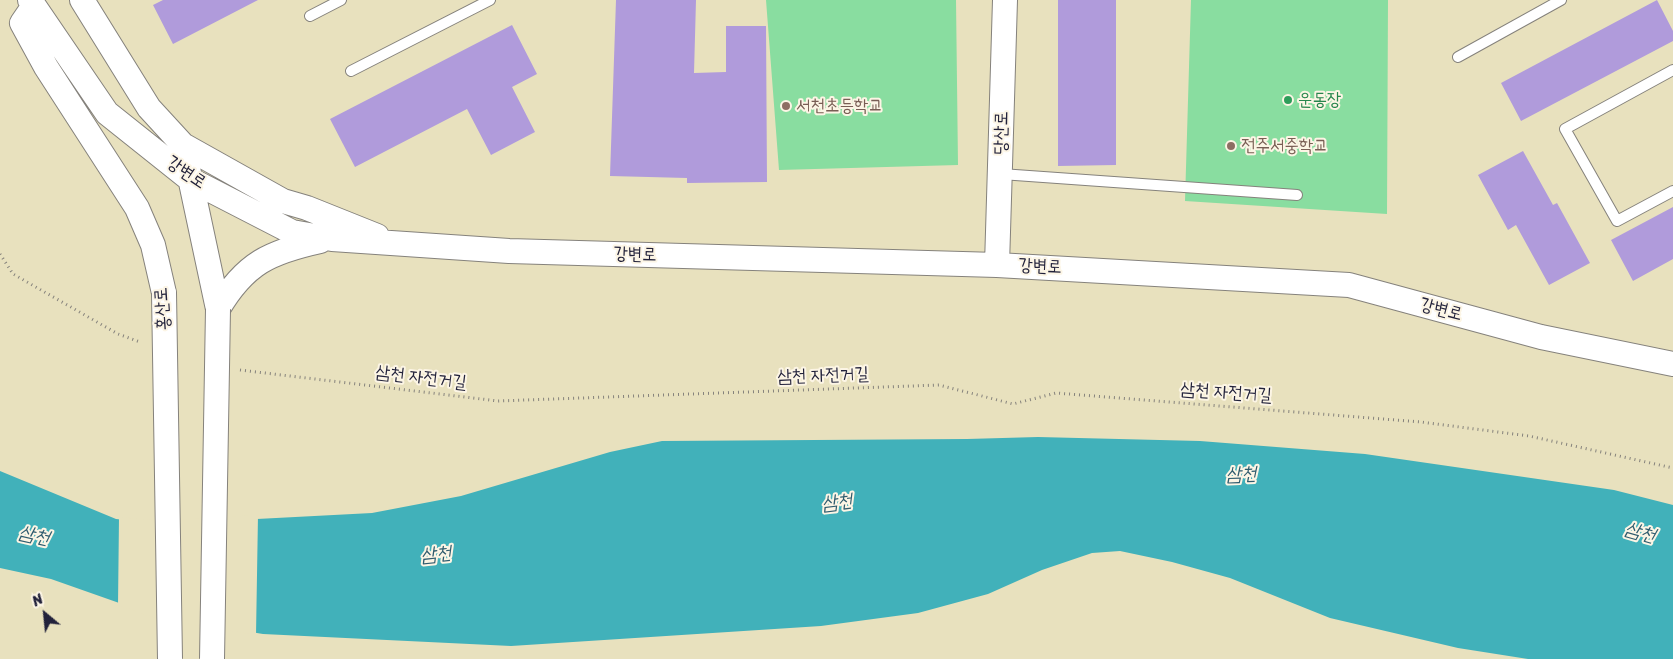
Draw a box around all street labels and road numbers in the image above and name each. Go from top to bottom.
street label: 당산로 [991,111,1013,155]
street label: 강변로 [162,152,210,194]
street label: 강변로 [613,243,657,267]
street label: 강변로 [1018,255,1062,279]
street label: 홍산로 [151,287,175,331]
street label: 강변로 [1417,294,1465,326]
street label: 삼천 자전거길 [374,362,468,394]
street label: 삼천 자전거길 [777,364,869,388]
street label: 삼천 자전거길 [1180,379,1272,407]

